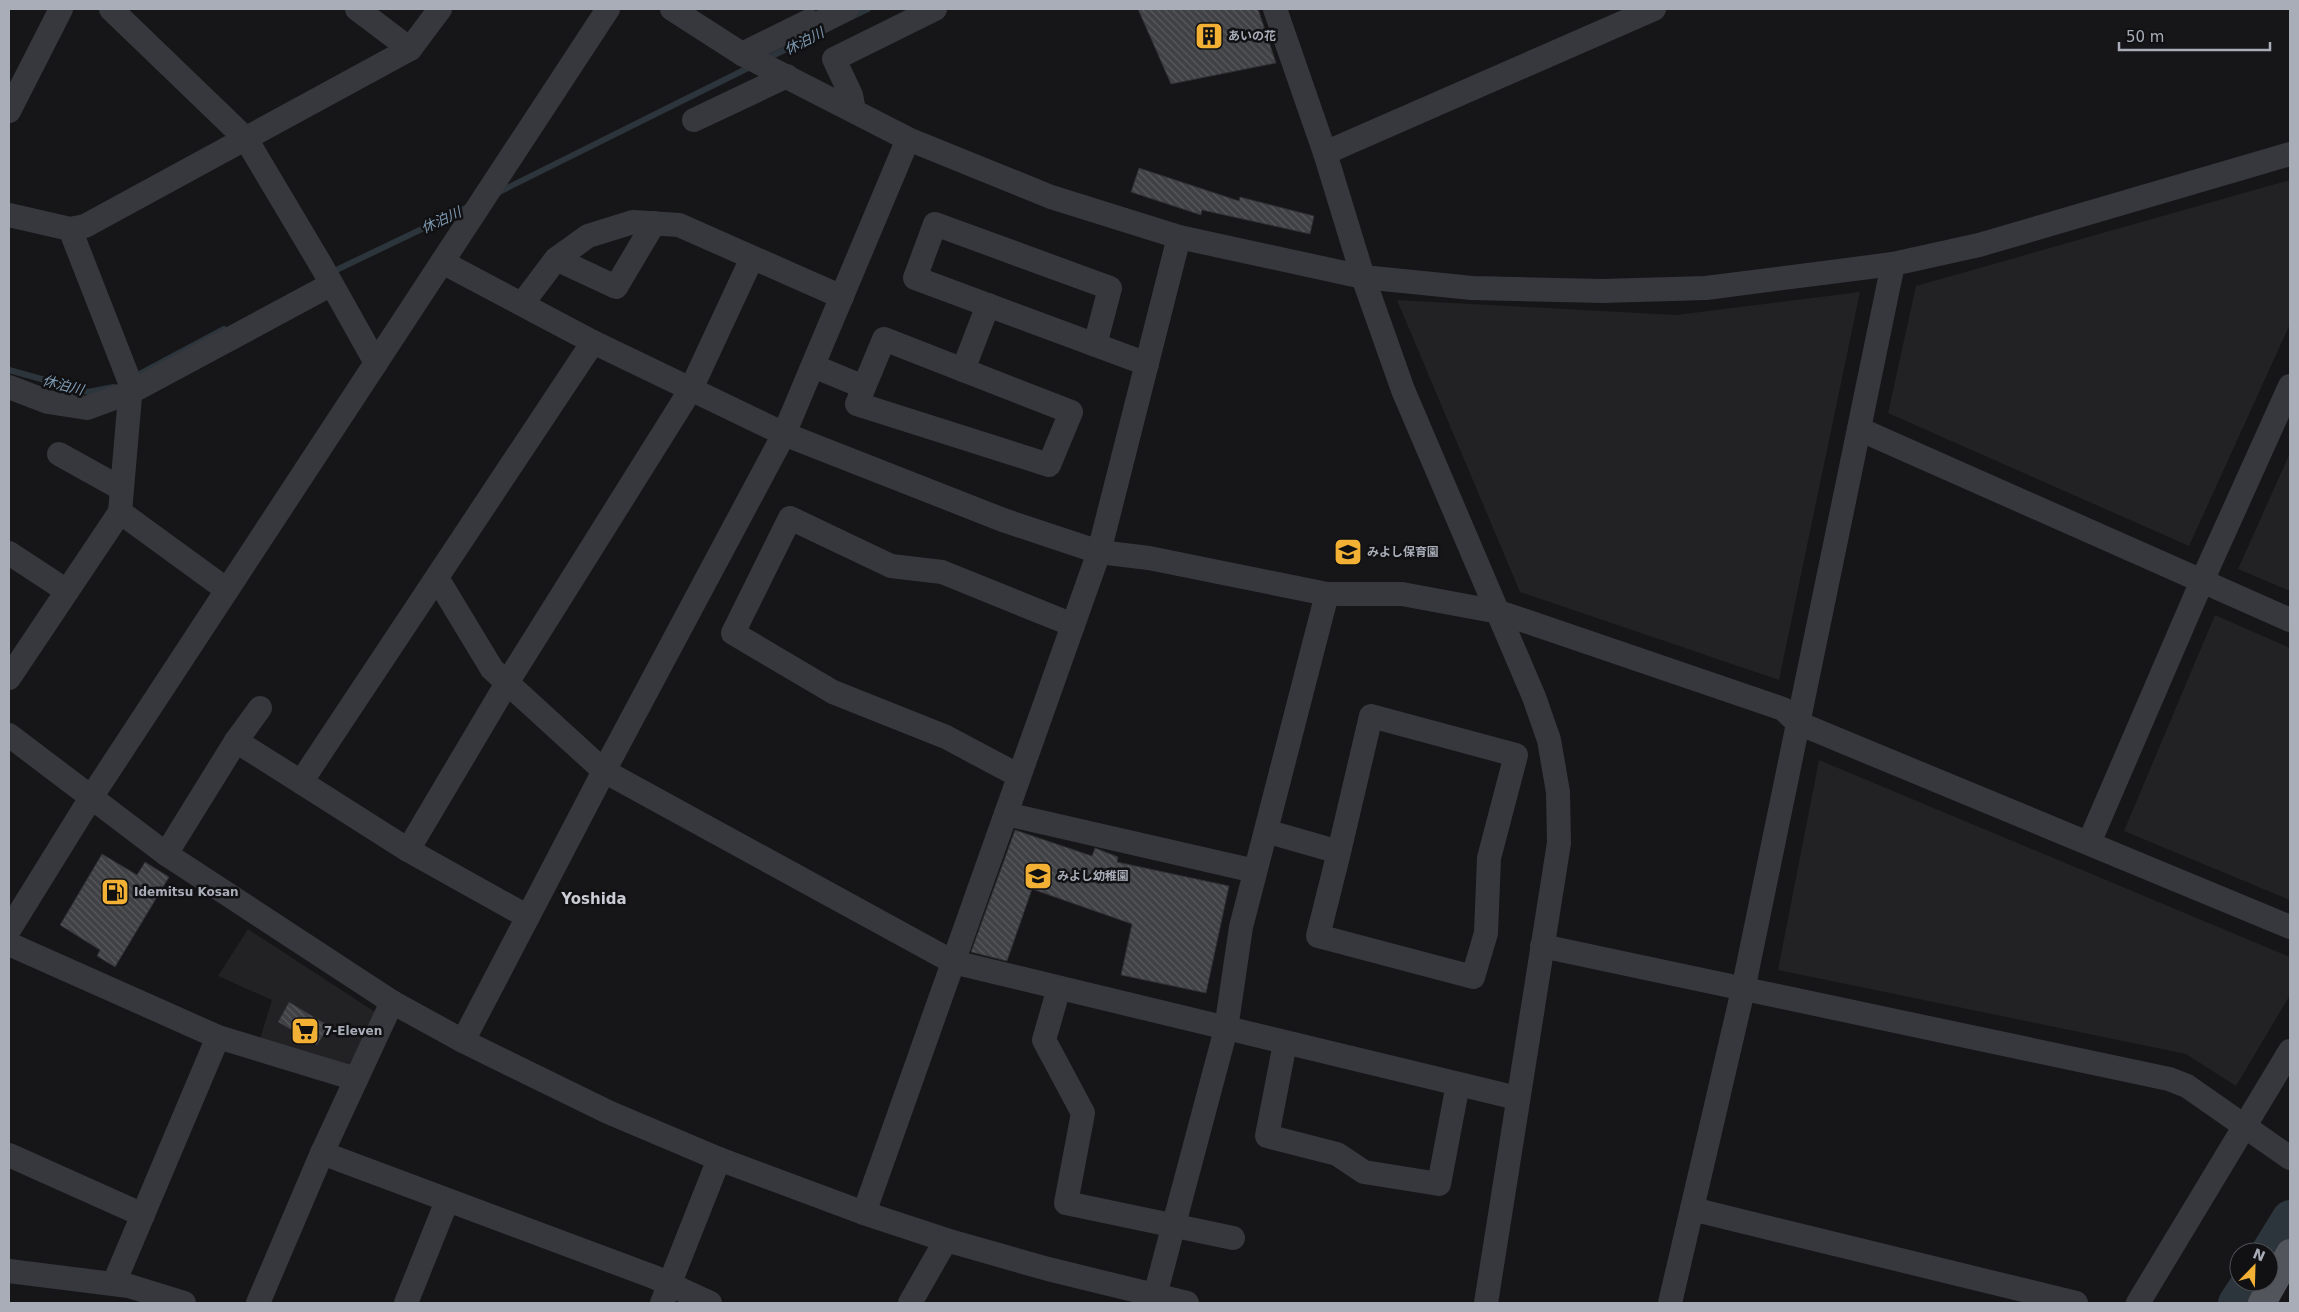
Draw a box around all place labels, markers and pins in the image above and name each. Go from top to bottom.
building icon: あいの花 [1194,21,1224,51]
place label: あいの花 [1228,29,1276,43]
school or university icon: みよし保育園 [1333,537,1363,567]
place label: みよし保育園 [1367,545,1439,559]
school or university icon: みよし幼稚園 [1023,861,1053,891]
place label: みよし幼稚園 [1057,869,1129,883]
fuel station icon: Idemitsu Kosan [100,877,130,907]
place label: Idemitsu Kosan [134,885,239,899]
supermarket icon: 7-Eleven [290,1016,320,1046]
place label: 7-Eleven [324,1024,382,1038]

